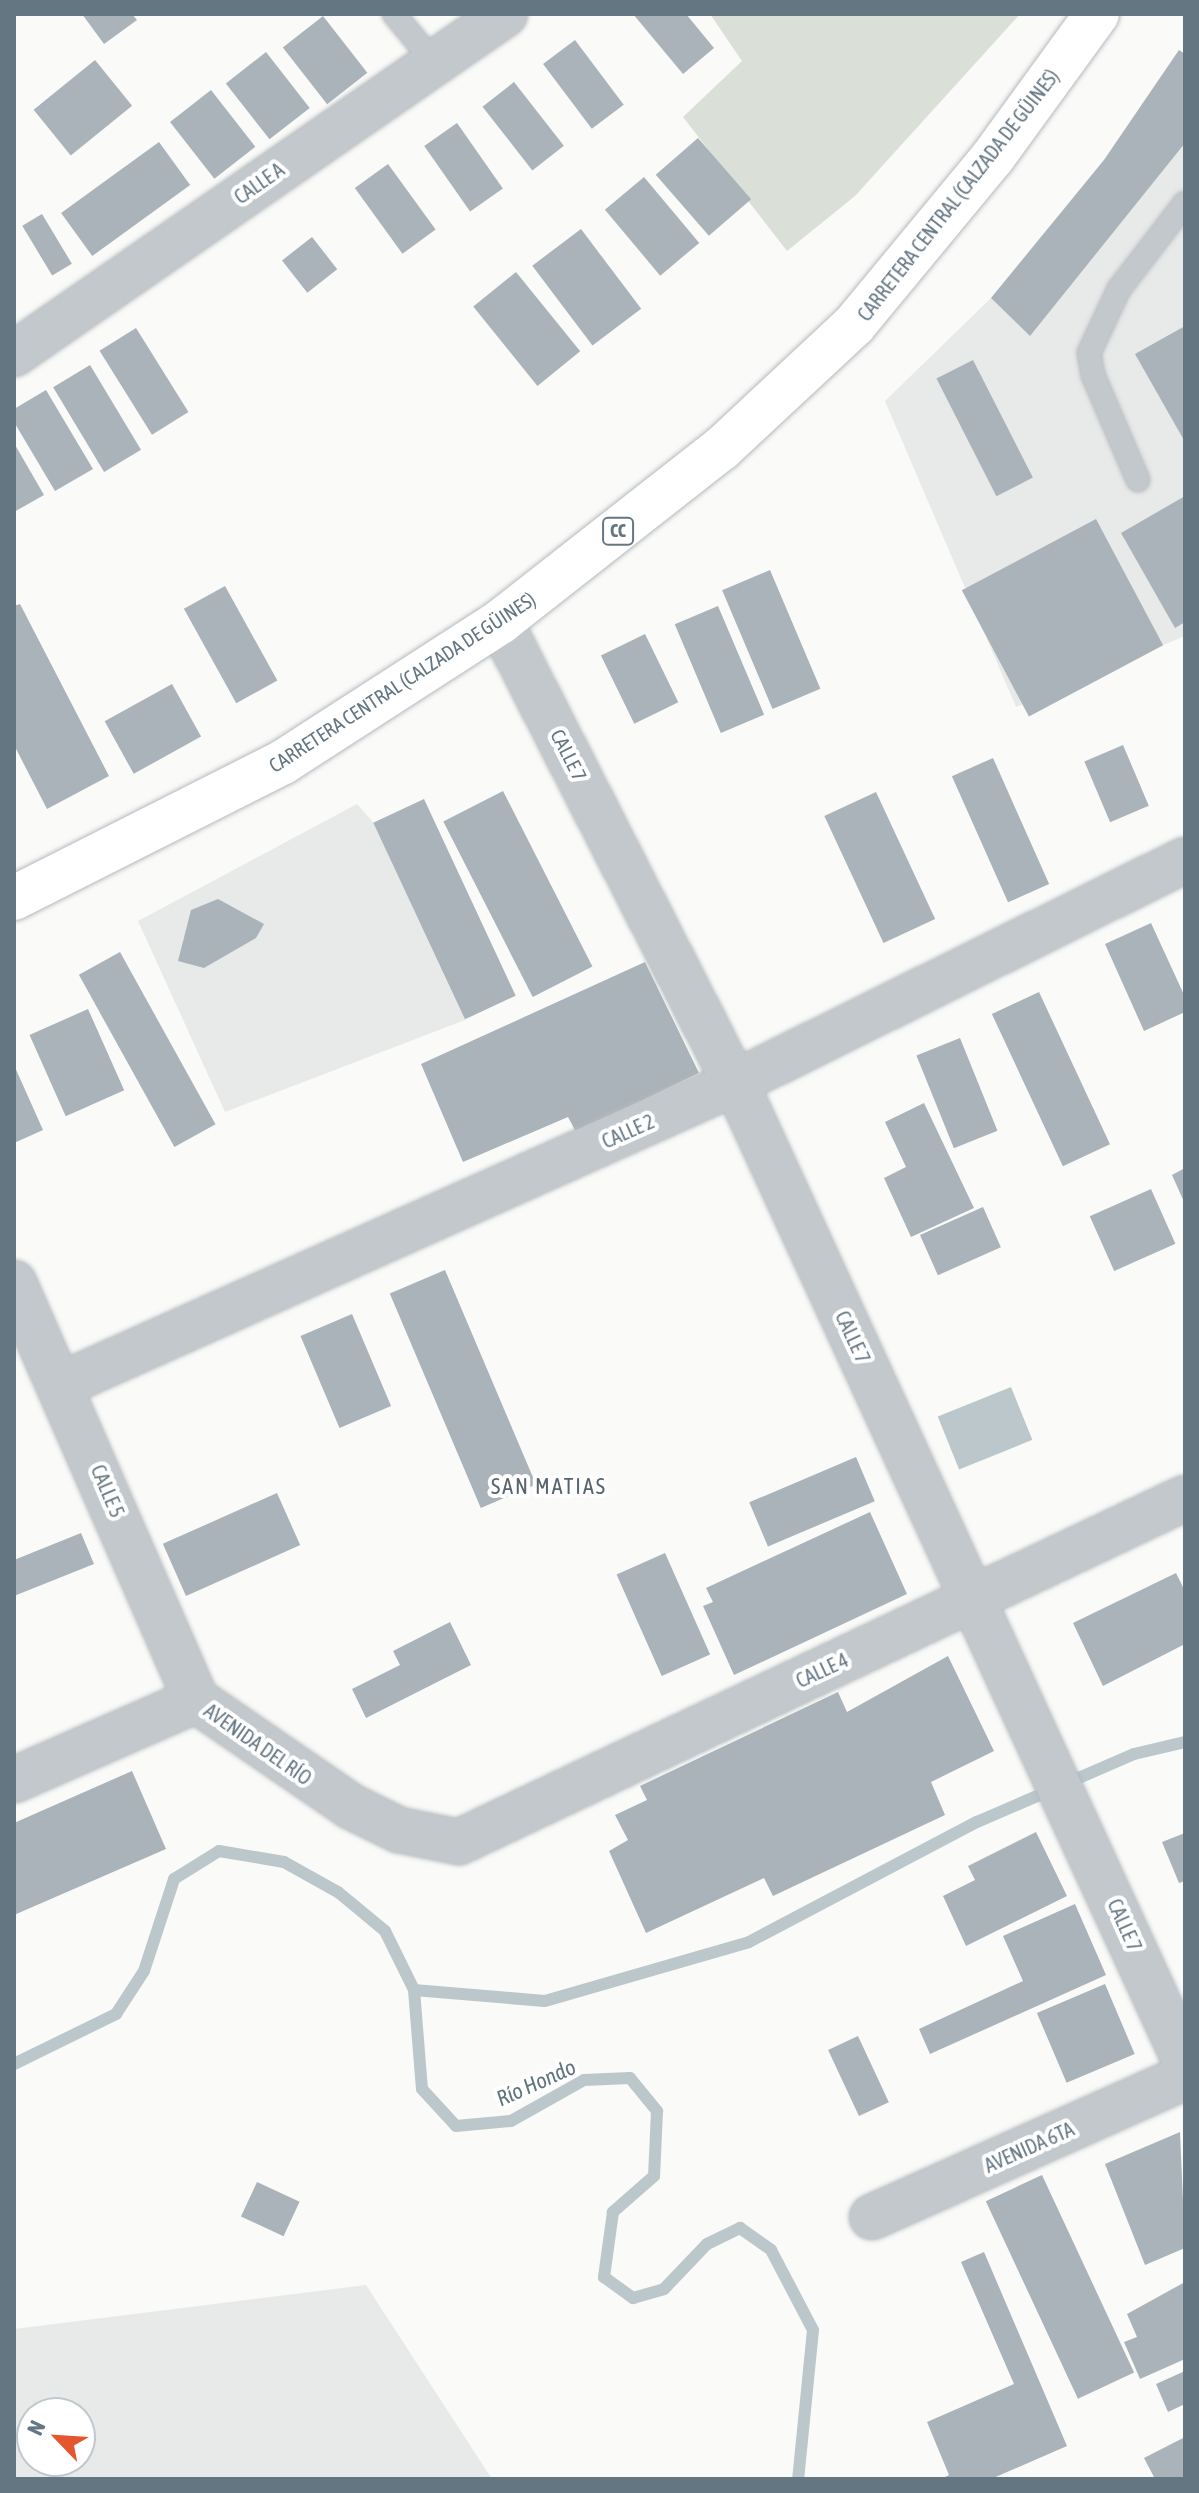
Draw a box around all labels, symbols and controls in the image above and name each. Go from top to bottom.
street label: CARRETERA CENTRAL (CALZADA DE GÜINES) [852,64,1064,326]
street label: CALLE A [229,157,289,209]
road number: CC [602,517,634,545]
street label: CARRETERA CENTRAL (CALZADA DE GÜINES) [264,587,540,777]
street label: CALLE 7 [546,725,592,785]
street label: CALLE 2 [598,1109,658,1153]
street label: CALLE 7 [831,1307,875,1367]
street label: CALLE 5 [86,1461,130,1521]
district label: SAN MATIAS [491,1474,607,1500]
street label: CALLE 4 [792,1648,852,1692]
street label: AVENIDA DEL RÍO [200,1698,316,1790]
street label: CALLE 7 [1103,1895,1147,1955]
water label: Río Hondo [492,2054,580,2112]
street label: AVENIDA 6TA [980,2117,1078,2177]
north arrow [16,2397,96,2477]
text: N [22,2416,51,2439]

